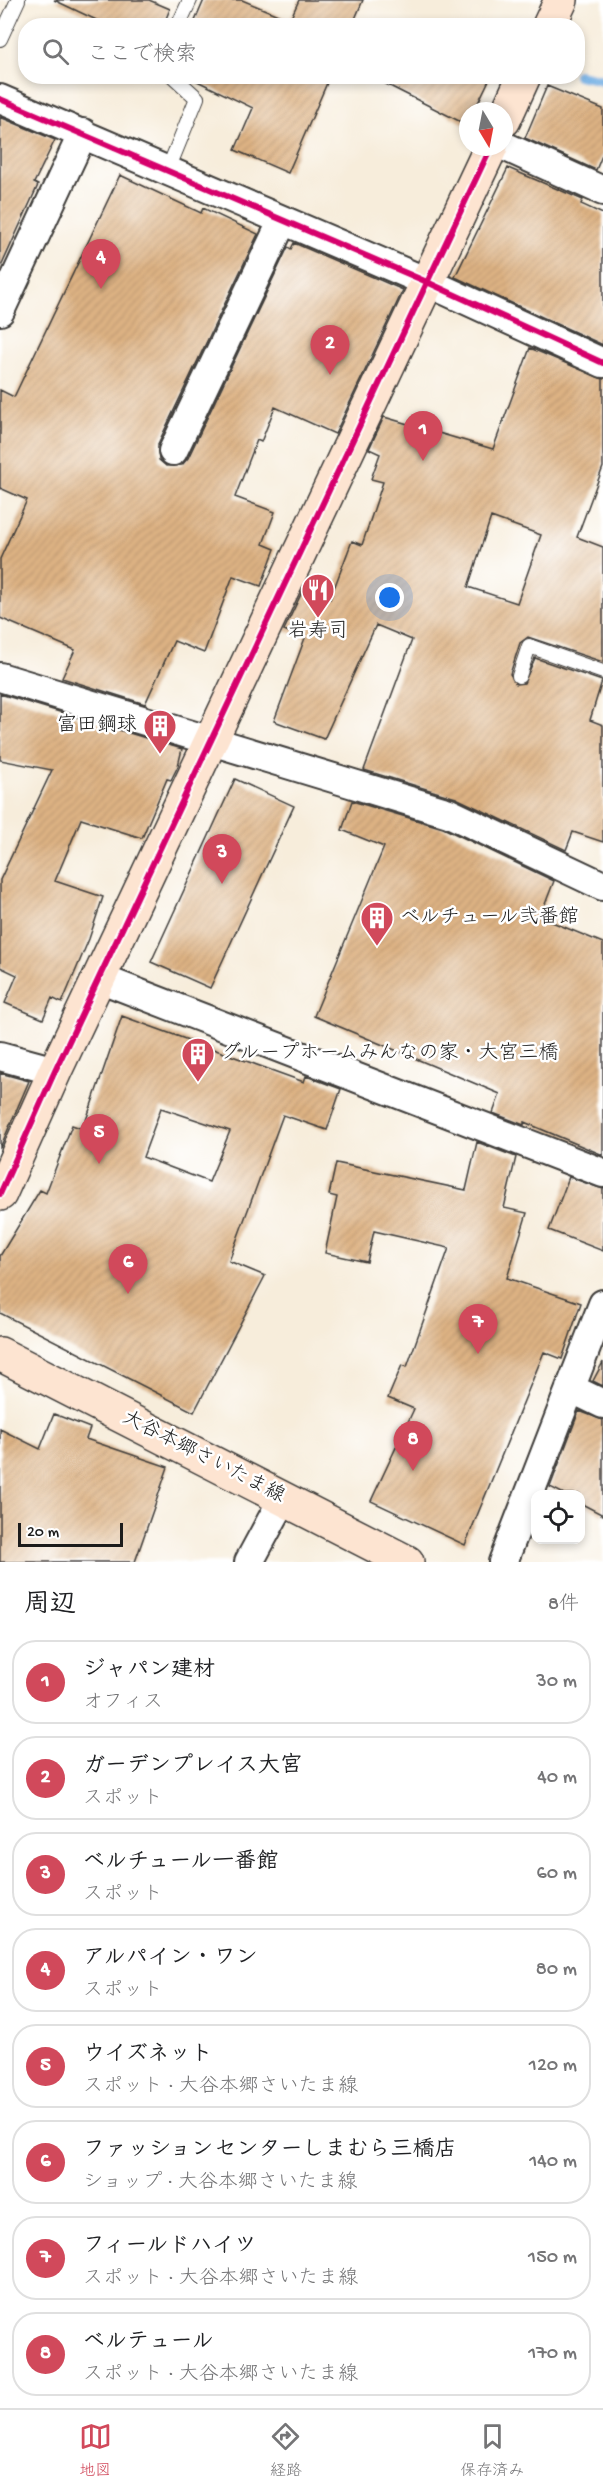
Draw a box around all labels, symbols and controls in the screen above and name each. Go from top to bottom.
search box [18,18,585,84]
icon: search [39,35,72,68]
text: ここで検索 [87,43,197,69]
north arrow [459,102,513,156]
pin: 4 [82,240,120,289]
pin: 2 [310,326,350,375]
pin: 1 [404,412,442,461]
restaurant icon: 岩寿司 [300,572,336,619]
your location [375,583,404,612]
place label: 岩寿司 [288,619,348,644]
building icon: 富田鋼球 [142,708,178,755]
place label: 富田鋼球 [57,713,137,738]
pin: 3 [202,834,242,884]
building icon: ベルチュール弐番館 [359,900,395,947]
place label: ベルチュール弐番館 [400,905,579,930]
building icon: グループホームみんなの家・大宮三橋 [180,1036,216,1083]
place label: グループホームみんなの家・大宮三橋 [221,1041,559,1066]
pin: 5 [80,1114,118,1164]
pin: 6 [108,1244,148,1294]
pin: 7 [458,1304,498,1354]
street label: 大谷本郷さいたま線 [118,1406,289,1509]
pin: 8 [394,1422,432,1471]
map controls [531,1490,585,1544]
button: locate [531,1490,585,1544]
scale bar [18,1520,123,1548]
text: 20 m [27,1524,59,1543]
text: 周辺 [24,1591,76,1622]
text: 8件 [548,1594,579,1617]
text: ジャパン建材 [83,1658,215,1684]
text: 1 [41,1671,50,1694]
text: 30 m [536,1671,577,1694]
text: オフィス [83,1692,163,1715]
text: ガーデンプレイス大宮 [83,1754,302,1780]
text: 2 [41,1767,50,1790]
text: 40 m [537,1767,577,1790]
text: スポット [83,1788,163,1811]
text: ベルチュール一番館 [83,1850,278,1876]
text: 3 [40,1863,51,1886]
text: 60 m [537,1863,577,1886]
text: スポット [83,1884,163,1907]
text: アルパイン・ワン [83,1946,258,1972]
text: 4 [41,1959,50,1982]
text: 80 m [536,1959,577,1982]
text: スポット [83,1980,163,2003]
text: ウイズネット [83,2042,213,2068]
text: 5 [40,2055,51,2078]
text: 120 m [529,2055,577,2078]
text: スポット · 大谷本郷さいたま線 [83,2076,358,2099]
text: ファッションセンターしまむら三橋店 [83,2138,457,2164]
text: 6 [40,2151,51,2174]
text: 140 m [529,2151,577,2174]
text: ショップ · 大谷本郷さいたま線 [83,2172,357,2195]
text: フィールドハイツ [83,2234,256,2260]
text: 7 [40,2247,51,2270]
text: 150 m [528,2247,577,2270]
text: スポット · 大谷本郷さいたま線 [83,2268,358,2291]
text: ベルテュール [83,2330,214,2356]
text: 8 [40,2343,51,2366]
text: 170 m [528,2343,577,2366]
text: スポット · 大谷本郷さいたま線 [83,2364,358,2387]
tab: 地図 [79,2420,112,2482]
tab: 経路 [269,2420,302,2482]
tab: 保存済み [460,2420,524,2482]

